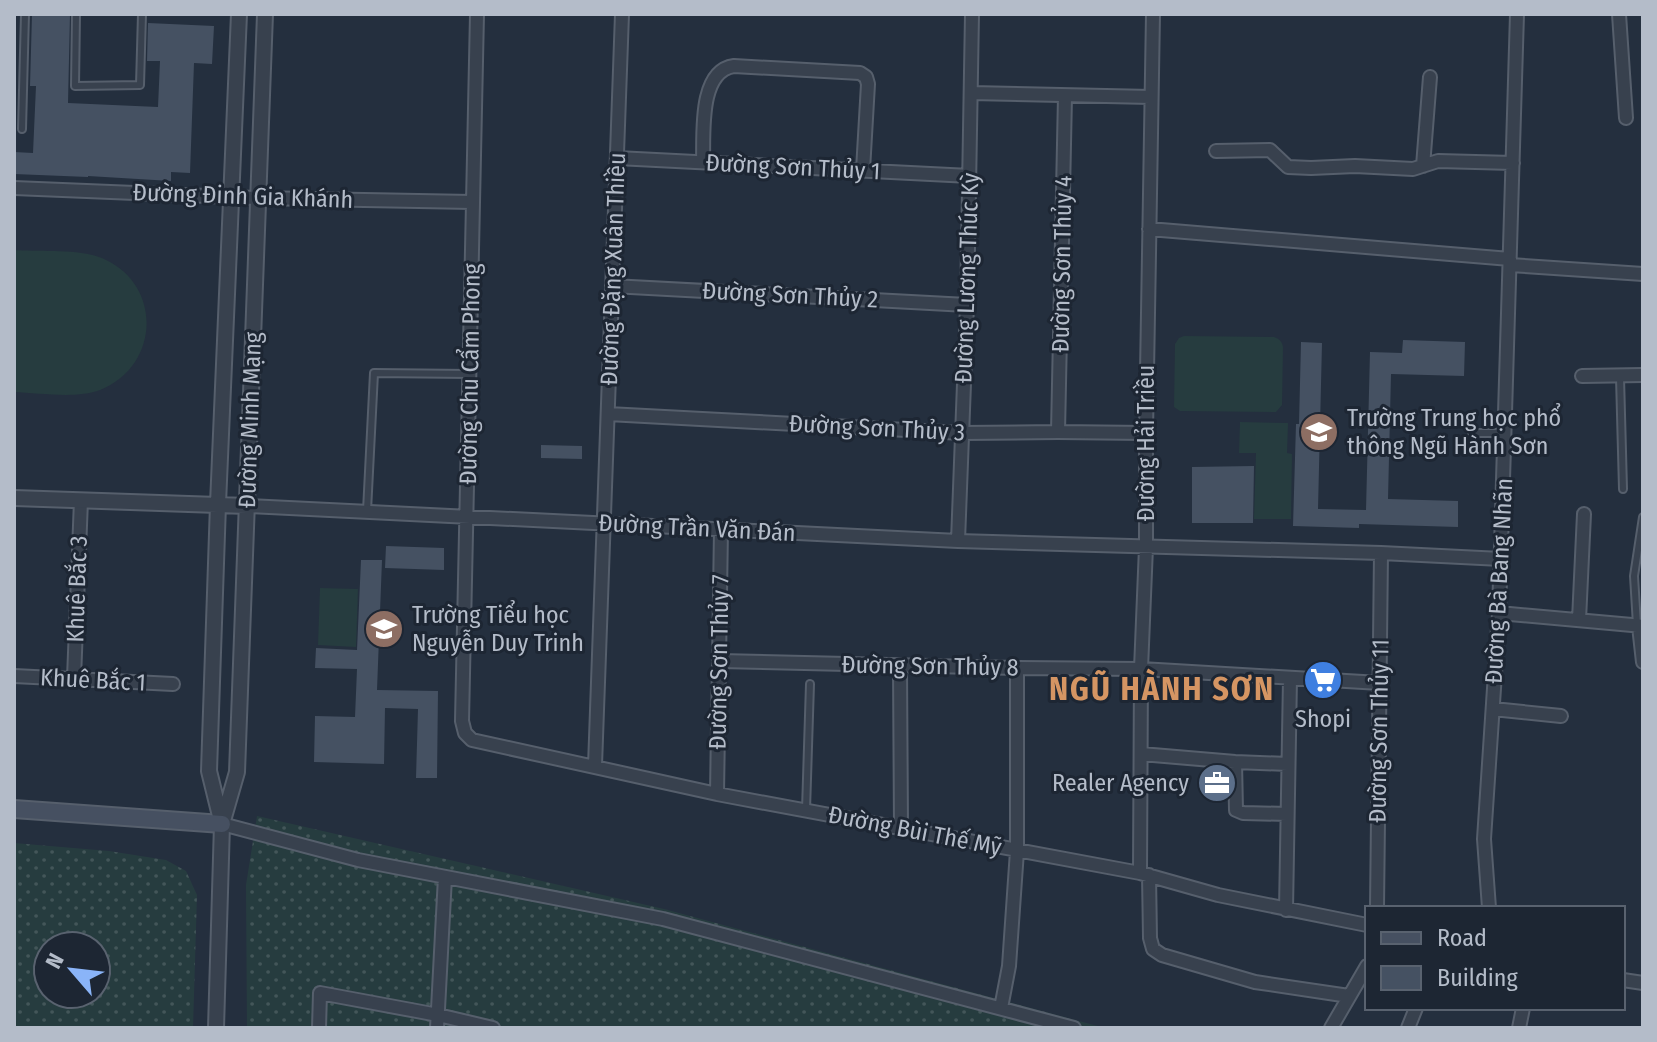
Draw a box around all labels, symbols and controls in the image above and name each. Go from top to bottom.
street label: Đường Sơn Thủy 1 [705,148,881,186]
street label: Đường Đặng Xuân Thiều [595,152,631,386]
street label: Đường Lương Thúc Kỳ [949,172,985,384]
street label: Đường Sơn Thủy 4 [1046,175,1078,353]
street label: Đường Đinh Gia Khánh [132,178,354,214]
street label: Đường Chu Cẩm Phong [452,262,486,485]
street label: Đường Sơn Thủy 2 [701,276,879,314]
street label: Đường Minh Mạng [233,331,267,509]
street label: Đường Hải Triều [1132,365,1160,521]
place label: Trường Trung học phổ thông Ngũ Hành Sơn [1347,402,1561,460]
street label: Đường Sơn Thủy 3 [788,409,966,447]
school or university icon: Trường Trung học phổ thông Ngũ Hành Sơn [1298,411,1340,453]
street label: Đường Bà Bang Nhãn [1480,477,1518,685]
street label: Đường Trần Văn Đán [598,509,796,547]
street label: Khuê Bắc 3 [60,535,93,643]
street label: Đường Sơn Thủy 7 [703,574,735,750]
place label: Trường Tiểu học Nguyễn Duy Trinh [412,599,584,657]
school or university icon: Trường Tiểu học Nguyễn Duy Trinh [363,608,405,650]
street label: Đường Sơn Thủy 11 [1363,639,1395,823]
street label: Đường Sơn Thủy 8 [841,650,1019,682]
supermarket icon: Shopi [1302,659,1344,701]
street label: Khuê Bắc 1 [40,662,146,697]
district label: NGŨ HÀNH SƠN [1049,668,1275,708]
place label: Shopi [1295,705,1351,733]
office icon: Realer Agency [1196,762,1238,804]
place label: Realer Agency [1052,769,1189,797]
street label: Đường Bùi Thế Mỹ [826,800,1004,862]
legend [1365,906,1625,1010]
text: Road [1437,924,1487,952]
north arrow [32,930,112,1010]
text: N [40,949,70,973]
text: Building [1437,964,1519,992]

